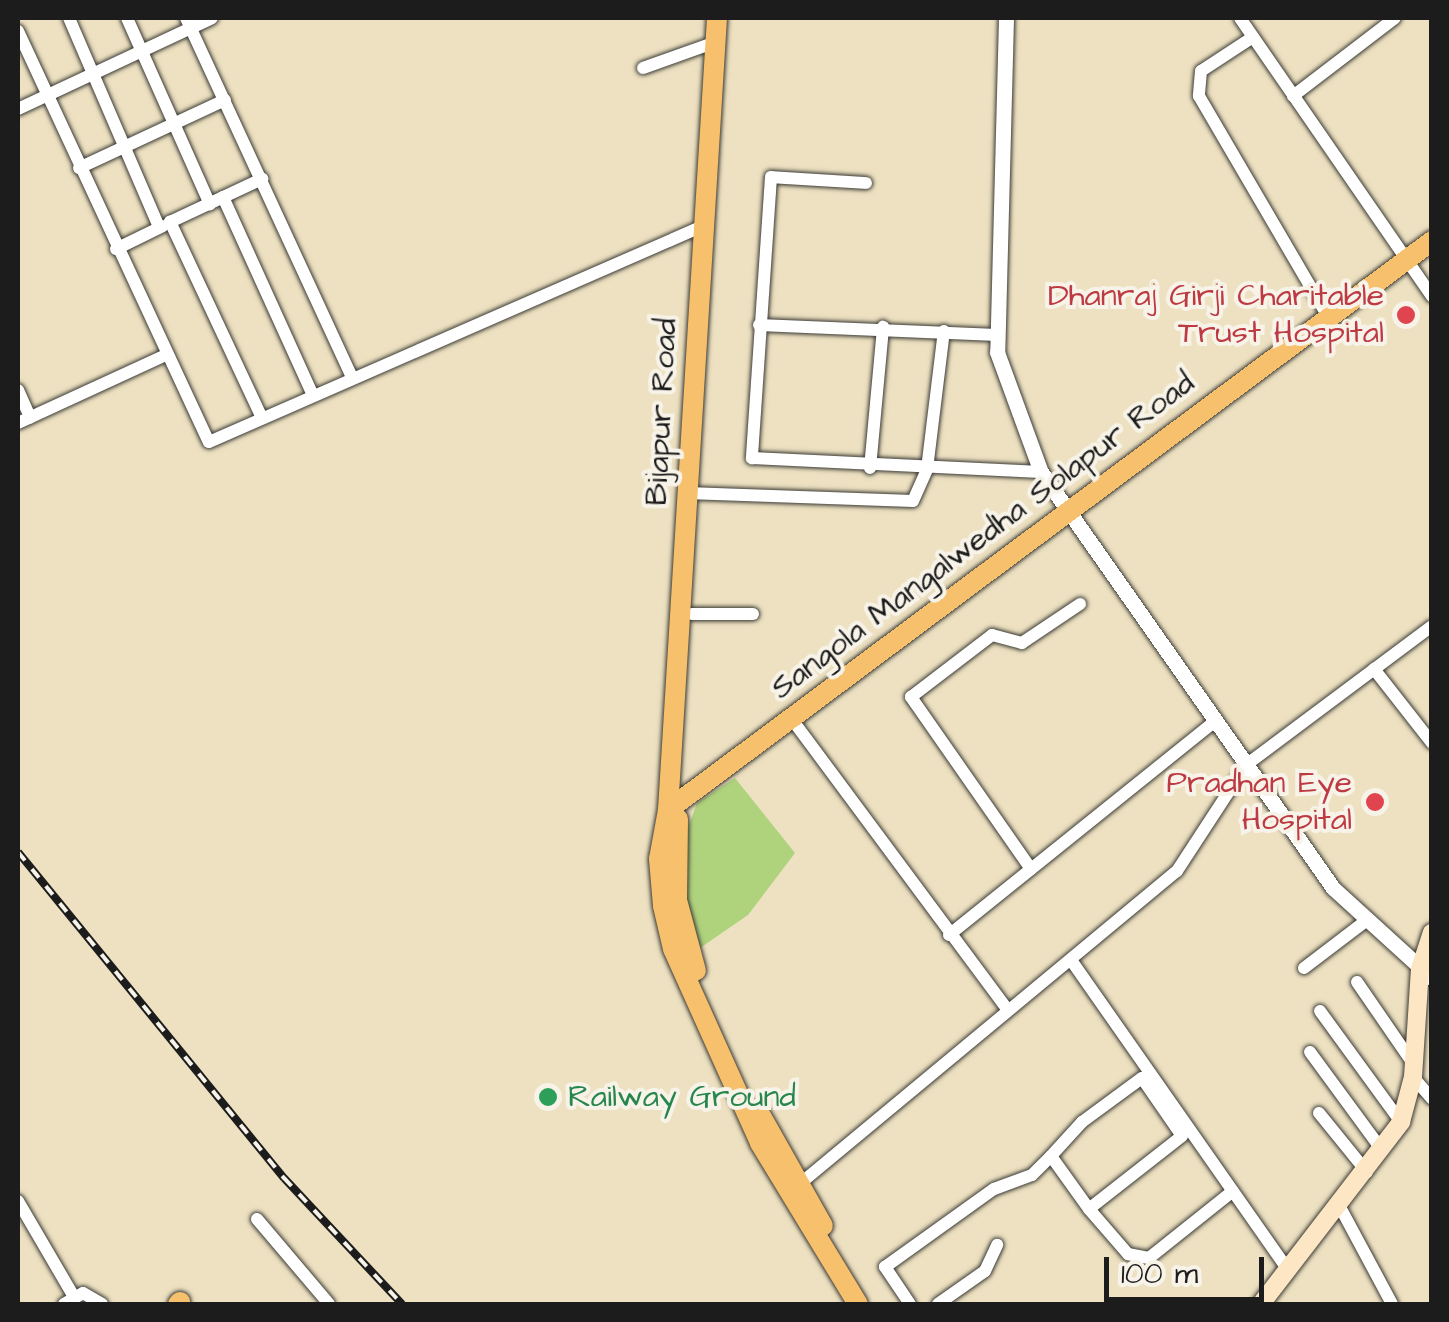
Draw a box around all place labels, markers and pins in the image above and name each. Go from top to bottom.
place label: Dhanraj Girji Charitable Trust Hospital [1048,278,1384,353]
marker: Dhanraj Girji Charitable Trust Hospital [1393,302,1419,328]
place label: Pradhan Eye Hospital [1166,765,1352,840]
marker: Pradhan Eye Hospital [1362,789,1388,815]
place label: Railway Ground [568,1078,796,1116]
marker: Railway Ground [537,1086,559,1108]

